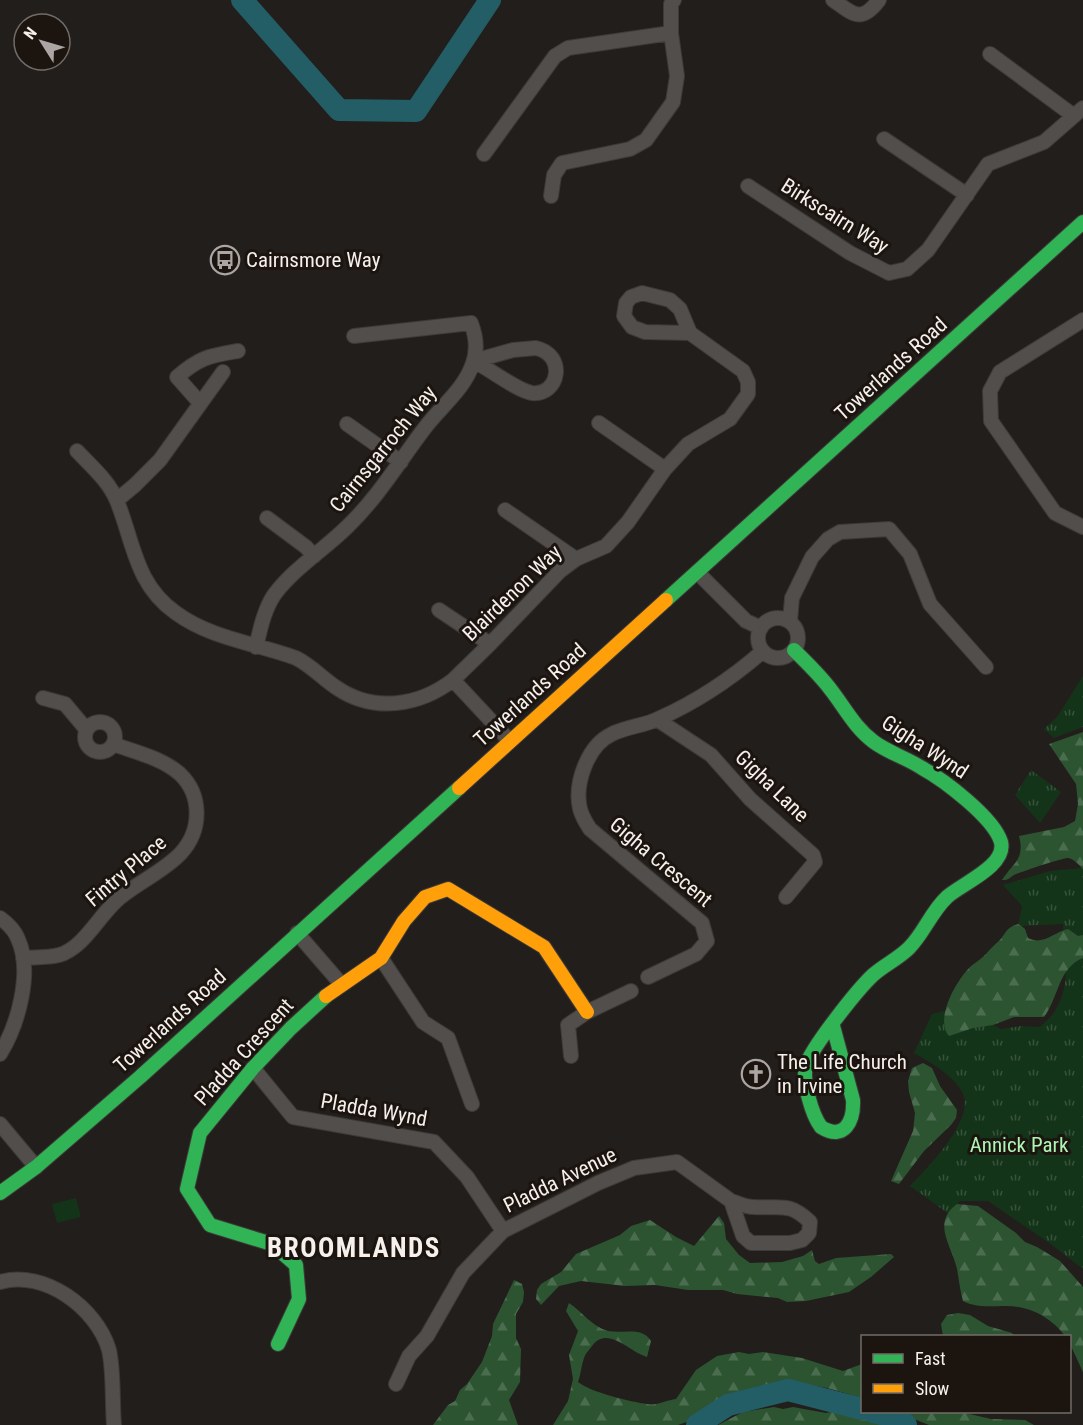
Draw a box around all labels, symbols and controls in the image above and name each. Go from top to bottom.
north arrow [12,12,72,72]
text: N [20,24,41,43]
street label: Birkscairn Way [777,173,893,259]
bus stop icon: Cairnsmore Way [209,244,241,276]
place label: Cairnsmore Way [246,248,381,272]
street label: Towerlands Road [830,312,952,426]
street label: Cairnsgarroch Way [325,381,441,517]
street label: Blairdenon Way [458,540,566,646]
street label: Towerlands Road [469,638,591,752]
street label: Gigha Wynd [877,710,973,784]
street label: Gigha Lane [730,745,814,827]
street label: Gigha Crescent [605,812,717,912]
street label: Fintry Place [81,830,171,912]
street label: Towerlands Road [109,964,231,1078]
street label: Pladda Crescent [190,994,298,1110]
place label: The Life Church in Irvine [777,1050,907,1098]
church icon: The Life Church in Irvine [740,1058,772,1090]
street label: Pladda Wynd [319,1089,429,1131]
park label: Annick Park [970,1133,1069,1157]
street label: Pladda Avenue [500,1142,621,1218]
district label: BROOMLANDS [267,1232,441,1264]
legend [861,1335,1071,1413]
text: Fast [915,1348,946,1369]
text: Slow [915,1378,950,1399]

